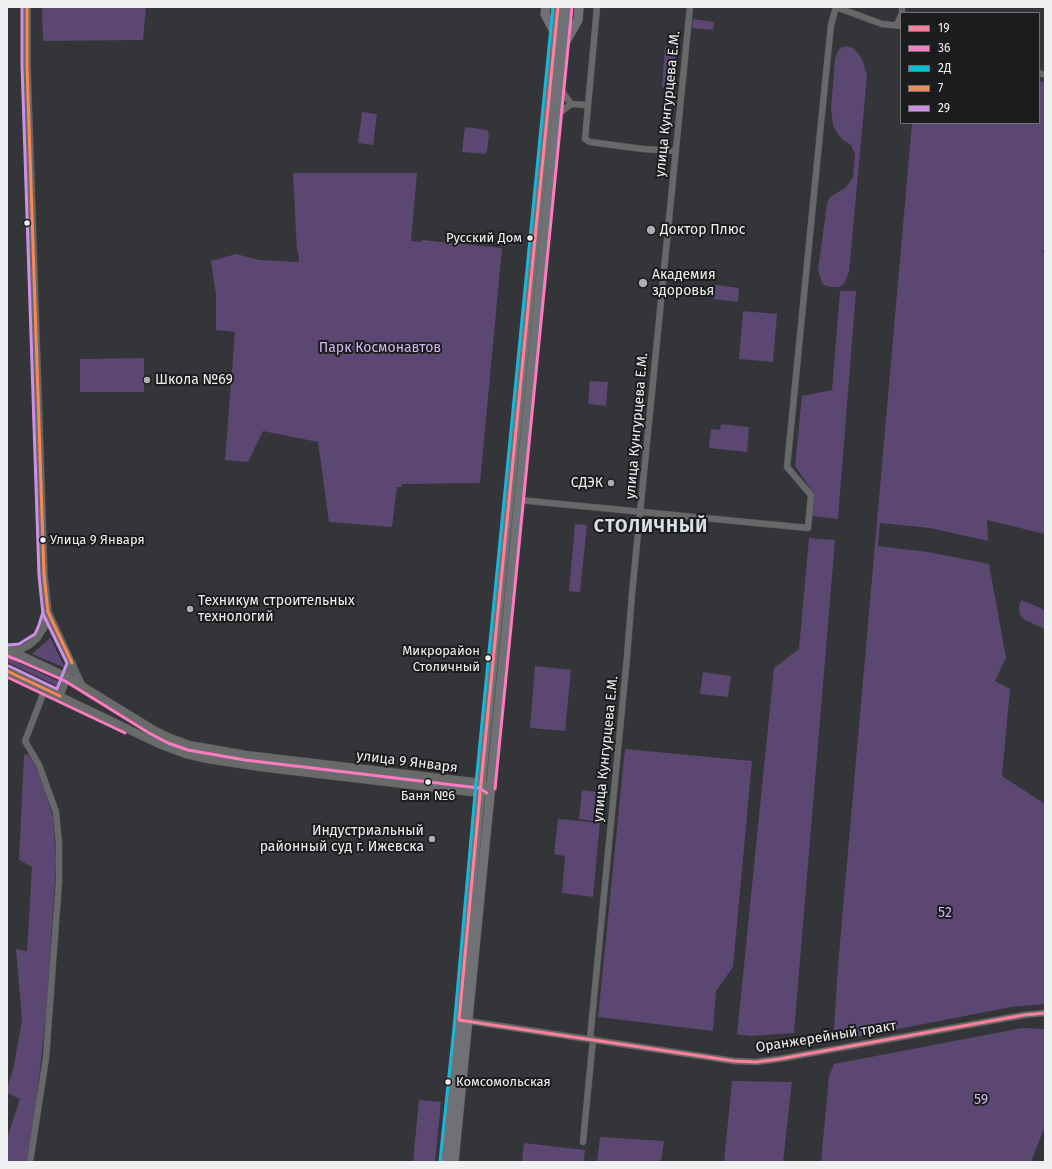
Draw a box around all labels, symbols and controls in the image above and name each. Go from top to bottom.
legend [900,12,1040,124]
text: 19 [938,21,950,35]
street label: улица Кунгурцева Е.М. [652,30,684,178]
text: 36 [938,41,950,55]
text: 2Д [938,61,951,75]
text: 7 [938,81,943,95]
text: 29 [938,101,950,115]
unlabelled marker [22,218,32,228]
place label: Доктор Плюс [660,222,745,238]
marker: Доктор Плюс [645,224,657,236]
place label: Русский Дом [446,230,522,246]
marker: Русский Дом [525,233,535,243]
place label: Академия здоровья [652,267,716,300]
marker: Академия здоровья [637,277,649,289]
park label: Парк Космонавтов [319,340,441,356]
street label: улица Кунгурцева Е.М. [622,352,652,500]
place label: Школа №69 [155,372,233,388]
marker: Школа №69 [142,375,152,385]
place label: СДЭК [571,475,603,491]
marker: СДЭК [606,478,616,488]
district label: СТОЛИЧНЫЙ [594,516,708,538]
place label: Улица 9 Января [50,532,145,548]
marker: Улица 9 Января [38,535,48,545]
place label: Техникум строительных технологий [198,593,355,626]
marker: Техникум строительных технологий [185,604,195,614]
place label: Микрорайон Столичный [402,643,480,674]
marker: Микрорайон Столичный [483,653,493,663]
street label: улица Кунгурцева Е.М. [590,675,622,823]
street label: улица 9 Января [355,747,459,777]
marker: Баня №6 [423,777,433,787]
place label: Баня №6 [401,788,455,804]
place label: Индустриальный районный суд г. Ижевска [260,823,424,856]
marker: Индустриальный районный суд г. Ижевска [427,834,437,844]
park label: 52 [938,905,952,921]
street label: Оранжерейный тракт [755,1018,897,1056]
place label: Комсомольская [456,1074,551,1090]
marker: Комсомольская [443,1077,453,1087]
park label: 59 [974,1092,988,1108]

